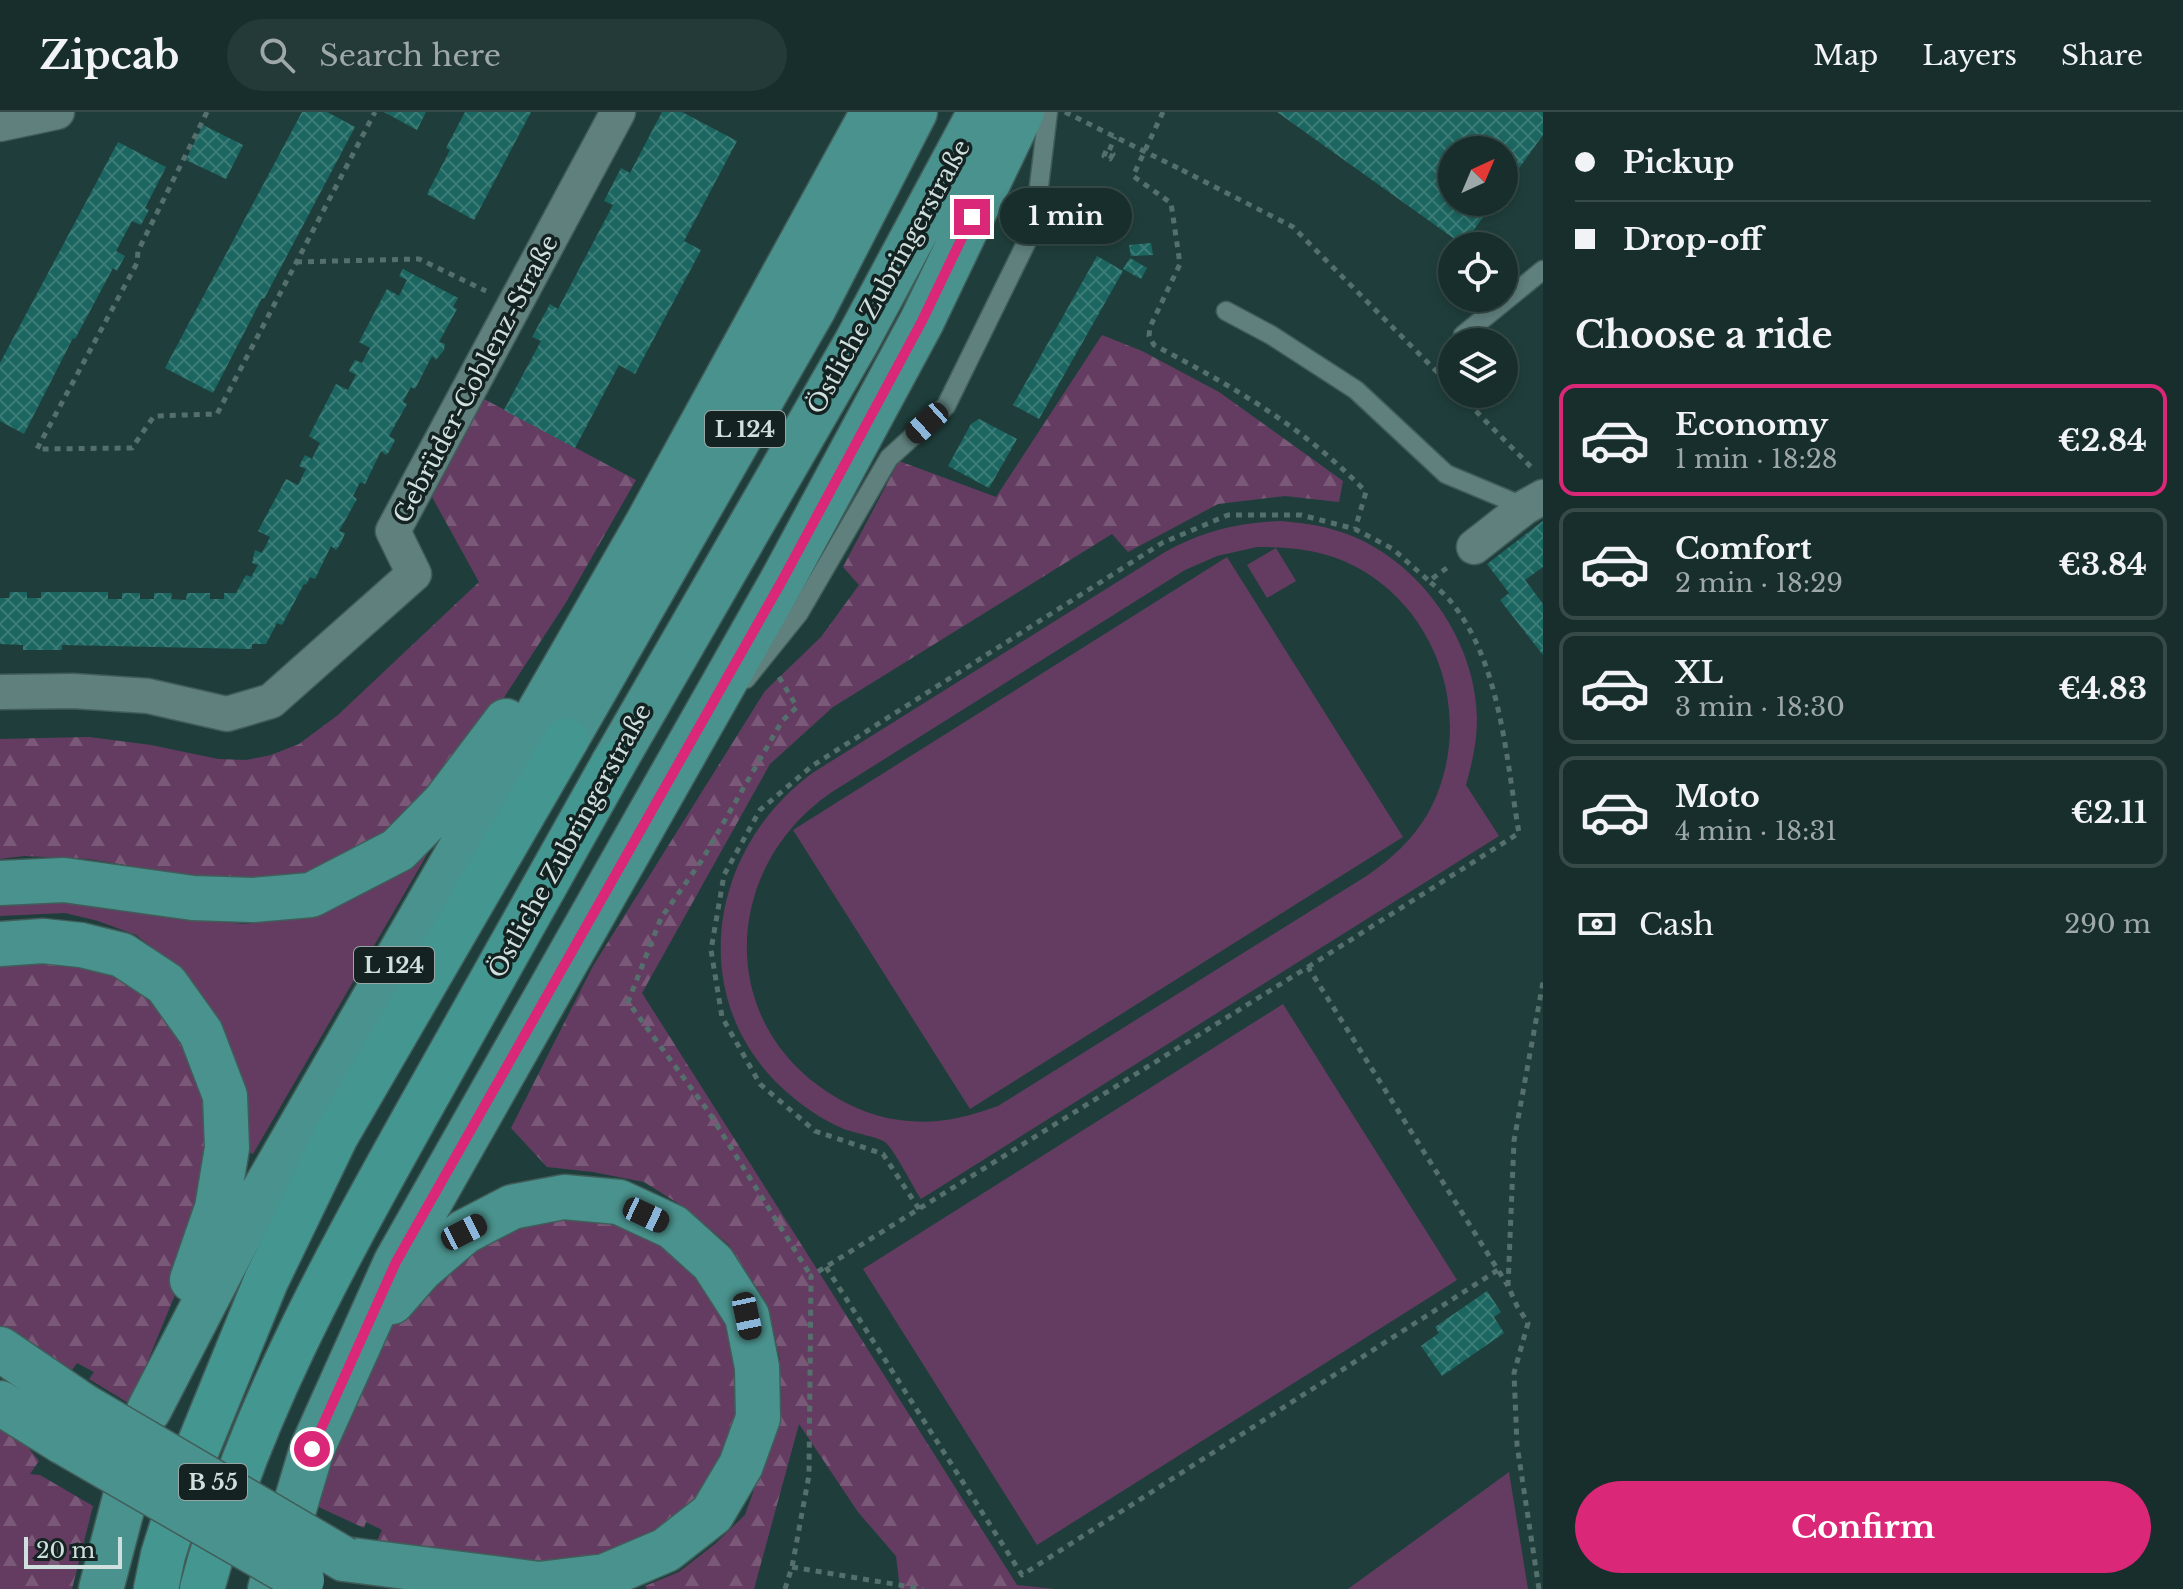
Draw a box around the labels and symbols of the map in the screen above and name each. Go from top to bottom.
street label: Östliche Zubringerstraße [801,135,976,419]
north arrow [1438,136,1518,216]
callout: 1 min [1000,189,1132,245]
route end [954,199,990,235]
street label: Gebrüder-Coblenz-Straße [387,230,564,528]
car [901,398,953,448]
road number: L 124 [705,411,785,447]
street label: Östliche Zubringerstraße [482,699,657,983]
road number: L 124 [354,947,434,983]
car [619,1194,673,1236]
car [437,1210,491,1254]
car [730,1290,764,1342]
route start [294,1431,330,1467]
road number: B 55 [179,1464,247,1500]
scale bar [24,1533,122,1569]

